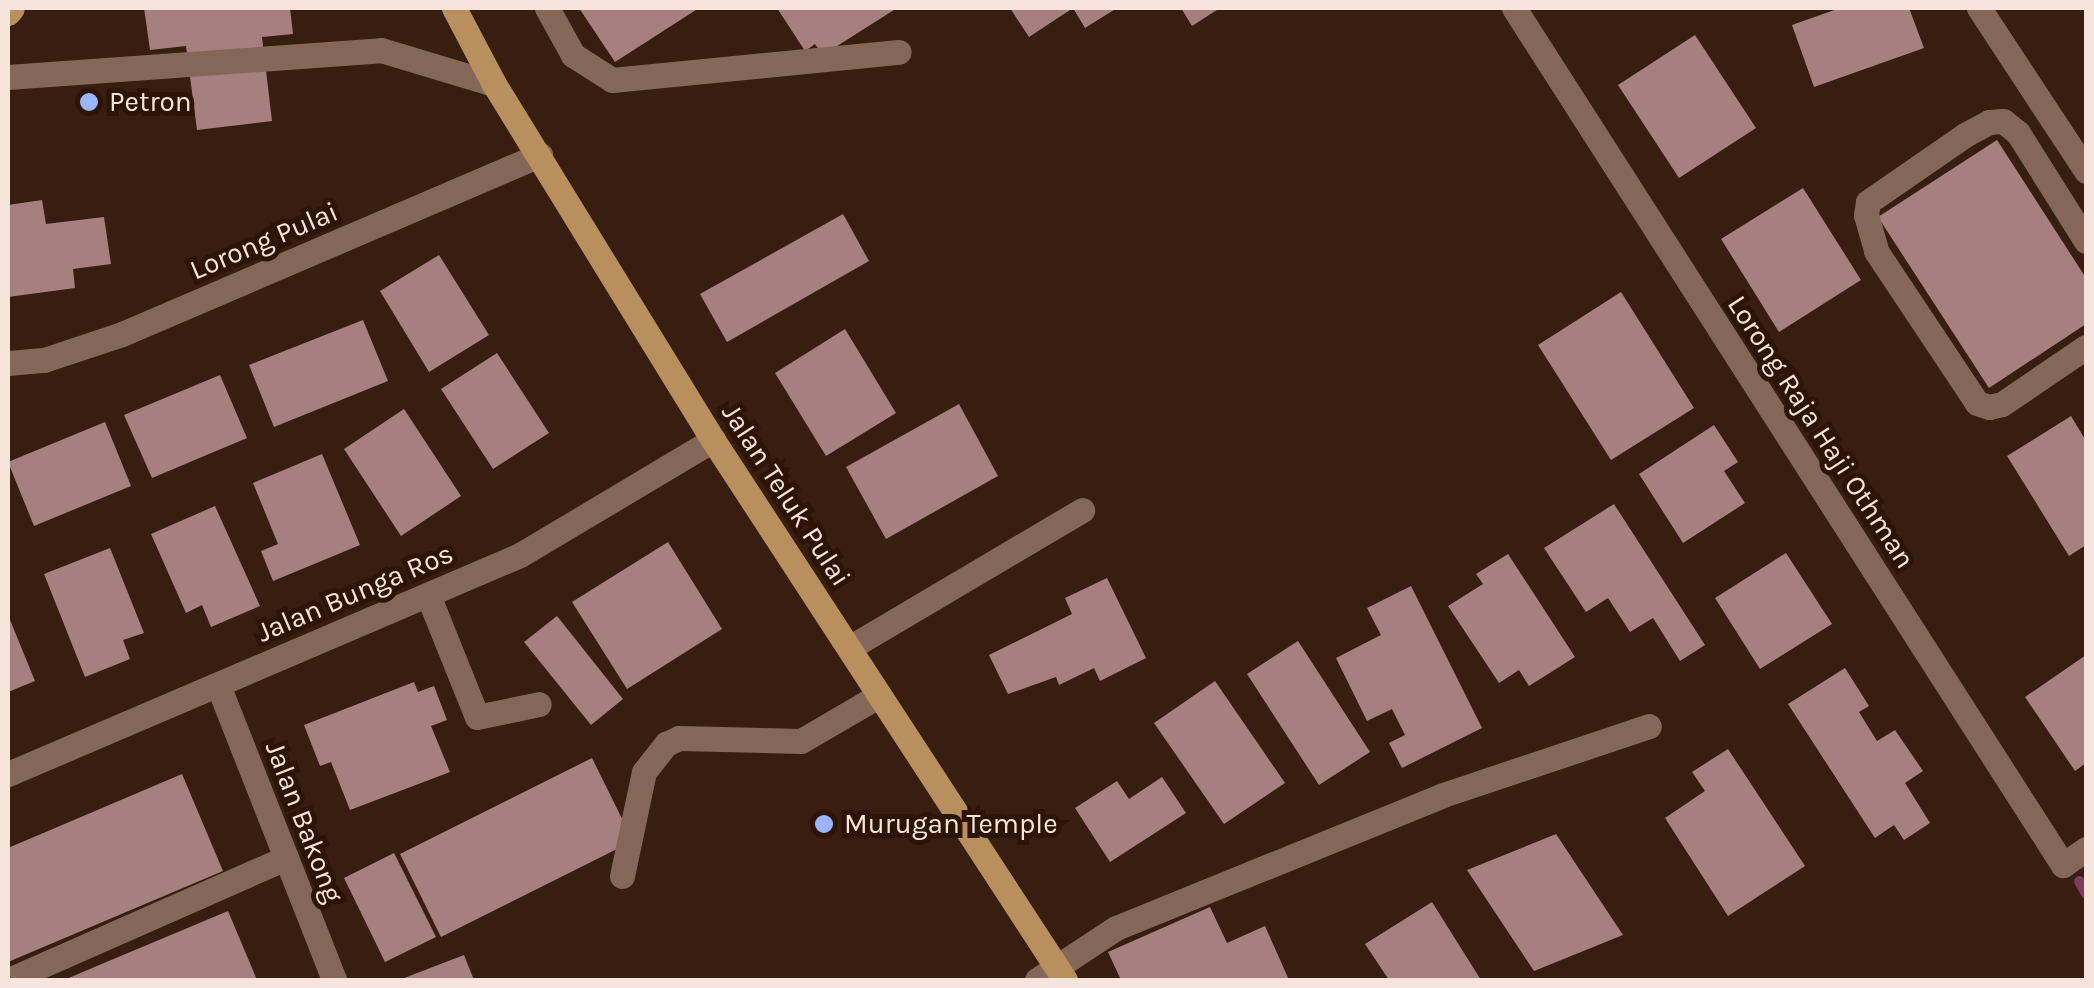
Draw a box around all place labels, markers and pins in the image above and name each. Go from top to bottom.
place label: Petron [109,85,192,119]
marker: Petron [78,91,100,113]
place label: Murugan Temple [844,807,1058,841]
marker: Murugan Temple [813,813,835,835]

